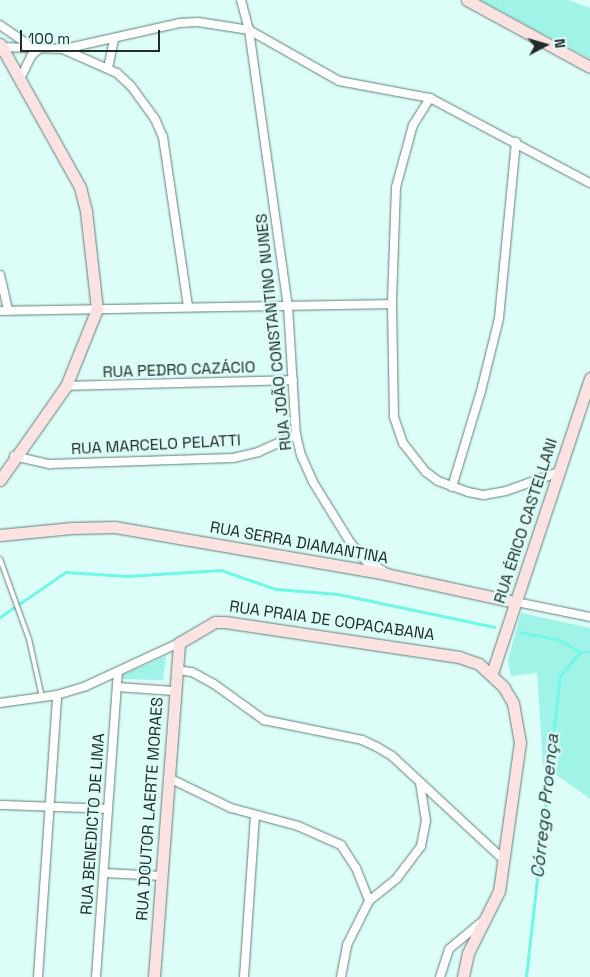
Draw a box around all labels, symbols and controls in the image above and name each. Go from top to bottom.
scale bar [22,20,162,52]
north arrow [520,20,570,70]
text: 100 m [28,29,70,48]
text: N [550,38,569,49]
street label: RUA JOÃO CONSTANTINO NUNES [252,212,296,452]
street label: RUA PEDRO CAZÁCIO [102,358,256,382]
street label: RUA MARCELO PELATTI [71,431,241,459]
street label: RUA ÉRICO CASTELLANI [490,436,562,606]
street label: RUA SERRA DIAMANTINA [208,518,390,568]
street label: RUA PRAIA DE COPACABANA [228,597,436,645]
street label: RUA DOUTOR LAERTE MORAES [133,696,167,922]
street label: RUA BENEDICTO DE LIMA [77,732,109,916]
water label: Córrego Proença [527,733,563,879]

